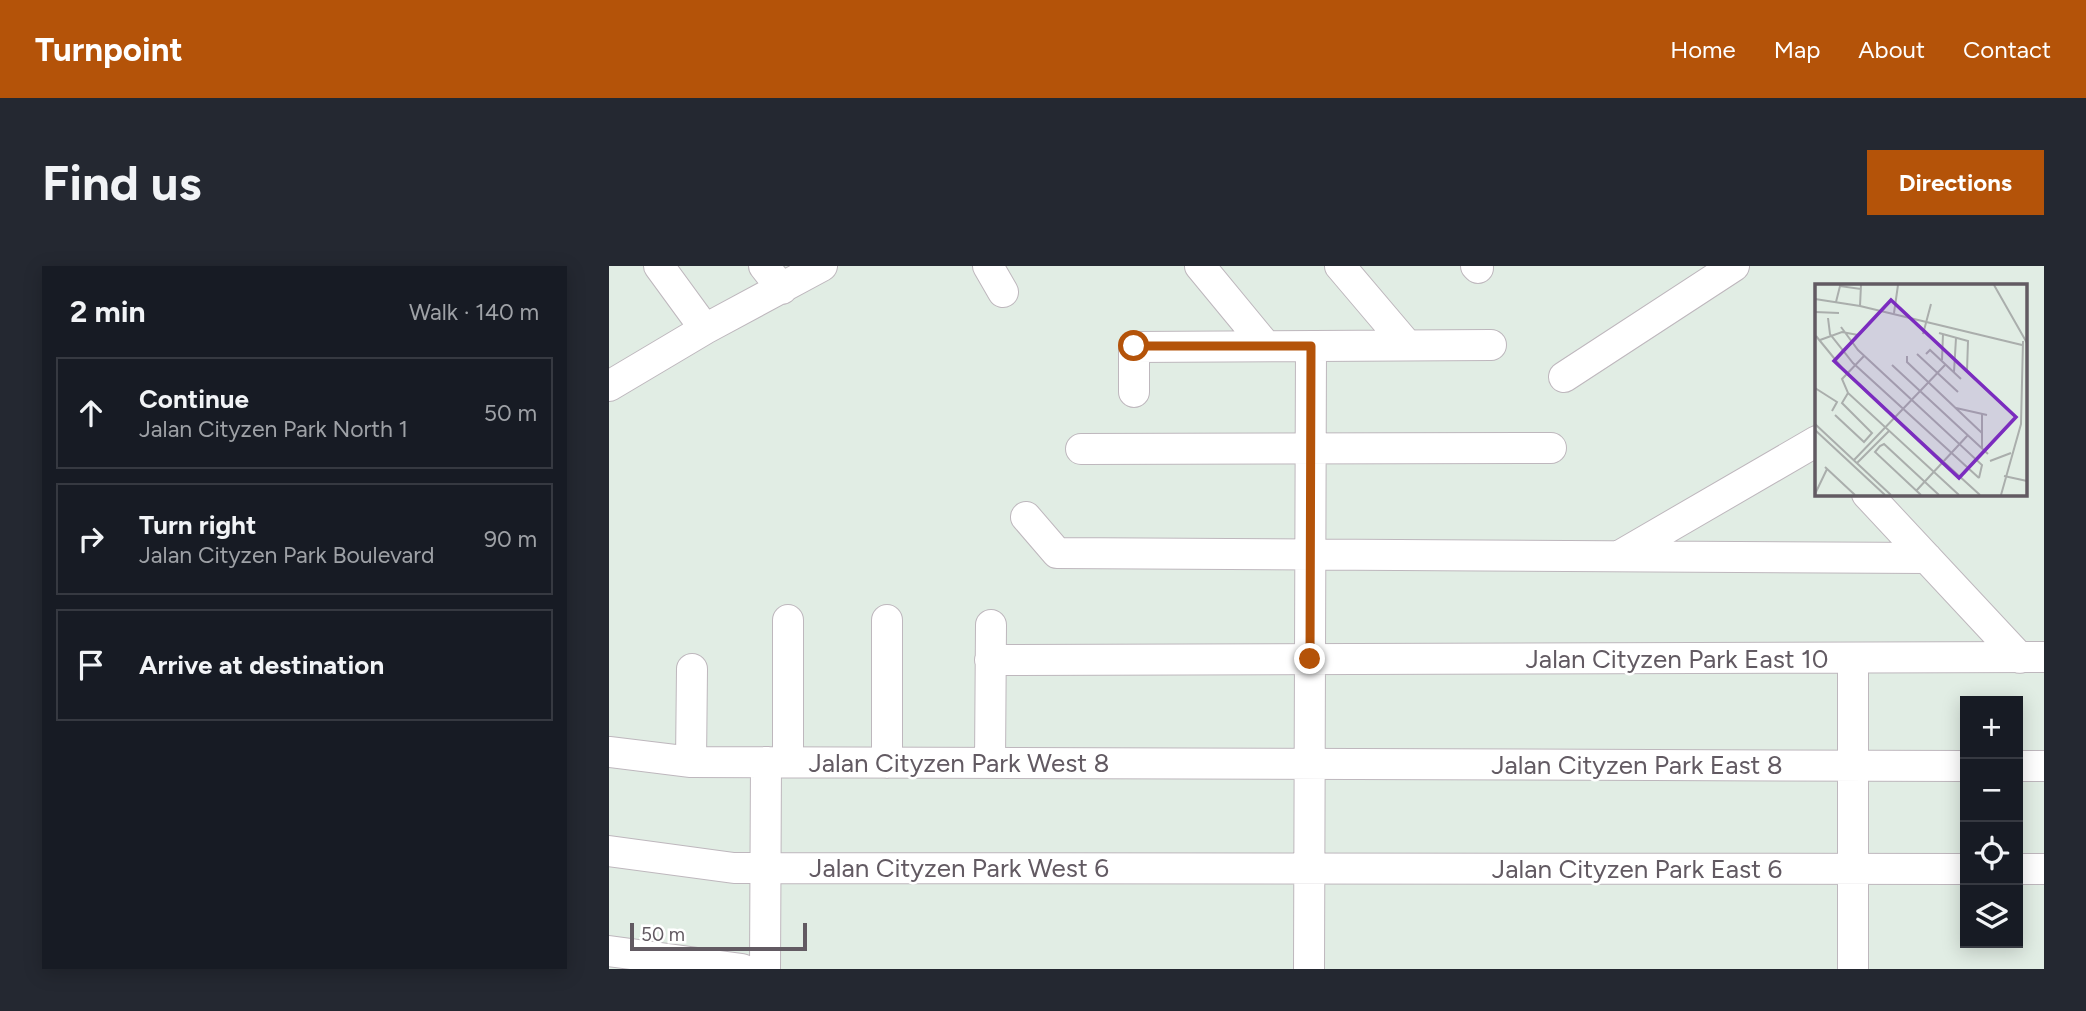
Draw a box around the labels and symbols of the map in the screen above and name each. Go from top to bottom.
inset map [1815,284,2027,495]
route start [1118,330,1149,361]
route end [1294,643,1325,674]
street label: Jalan Cityzen Park East 10 [1525,643,1829,675]
street label: Jalan Cityzen Park West 8 [808,747,1110,779]
street label: Jalan Cityzen Park East 8 [1491,749,1783,781]
street label: Jalan Cityzen Park West 6 [809,852,1109,884]
street label: Jalan Cityzen Park East 6 [1492,853,1782,885]
scale bar [630,920,807,952]

